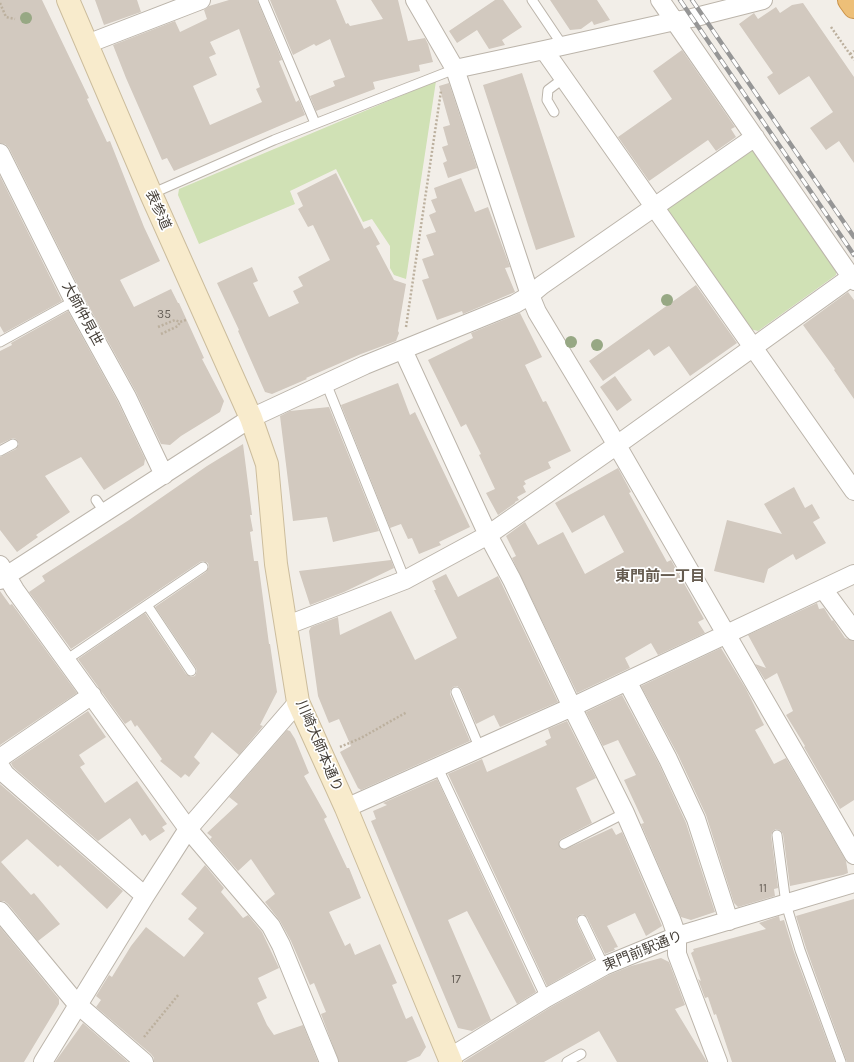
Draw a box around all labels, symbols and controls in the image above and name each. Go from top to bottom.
street label: 表参道 [142,187,174,233]
street label: 大師仲見世 [58,279,106,349]
house number: 35 [157,308,171,322]
district label: 東門前一丁目 [615,568,705,586]
street label: 川崎大師本通り [292,698,346,794]
house number: 11 [759,882,767,896]
street label: 東門前駅通り [601,927,685,975]
house number: 17 [451,973,461,987]

